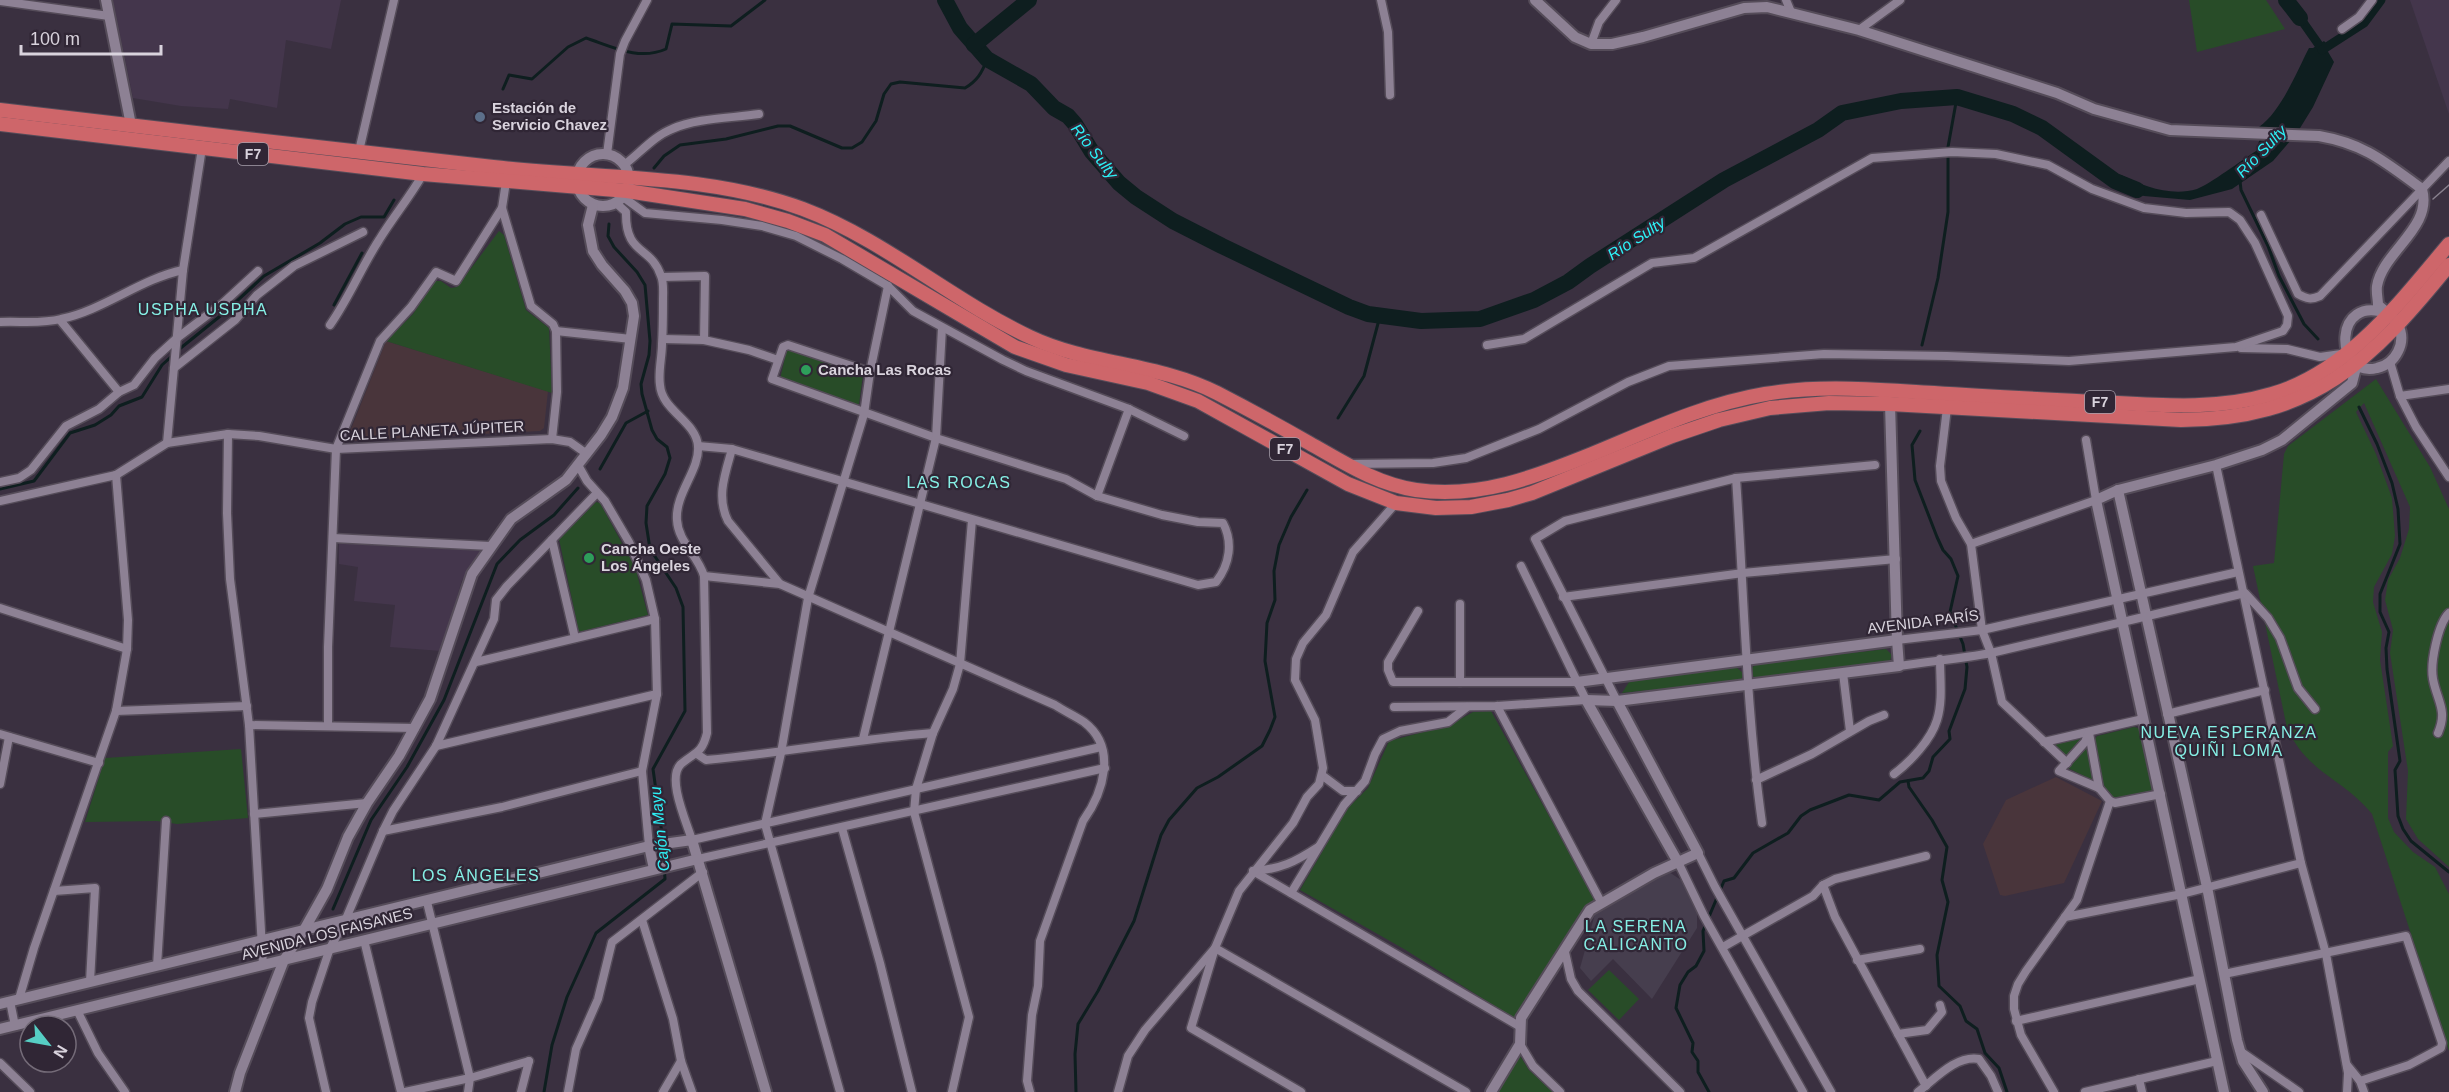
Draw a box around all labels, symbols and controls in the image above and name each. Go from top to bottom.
scale bar [21,18,160,56]
text: 100 m [30,29,80,49]
place label: Estación de Servicio Chavez [492,99,607,133]
marker: Estación de Servicio Chavez [473,110,487,124]
water label: Río Sulty [1068,120,1122,183]
water label: Río Sulty [2233,121,2291,181]
road number: F7 [238,143,268,165]
water label: Río Sulty [1604,213,1669,263]
district label: USPHA USPHA [138,301,268,318]
place label: Cancha Las Rocas [818,361,951,378]
marker: Cancha Las Rocas [799,363,813,377]
road number: F7 [2085,391,2115,413]
street label: CALLE PLANETA JÚPITER [339,417,525,444]
road number: F7 [1270,438,1300,460]
district label: LAS ROCAS [906,474,1012,491]
place label: Cancha Oeste Los Ángeles [601,540,701,574]
marker: Cancha Oeste Los Ángeles [582,551,596,565]
street label: AVENIDA PARÍS [1866,606,1980,637]
district label: NUEVA ESPERANZA QUIÑI LOMA [2141,724,2317,759]
water label: Cajón Mayu [647,786,672,872]
district label: LOS ÁNGELES [412,866,540,884]
street label: AVENIDA LOS FAISANES [240,904,414,963]
district label: LA SERENA CALICANTO [1584,918,1688,953]
north arrow [18,1014,78,1074]
text: N [50,1042,71,1061]

